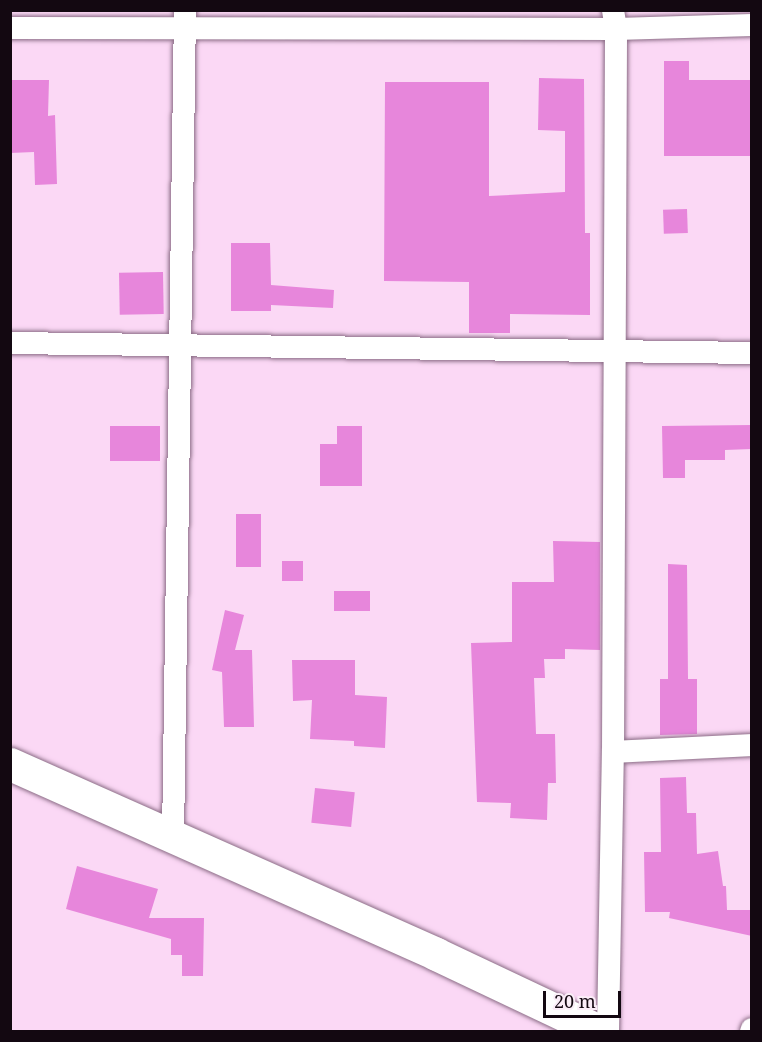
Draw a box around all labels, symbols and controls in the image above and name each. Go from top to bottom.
scale bar [546,979,624,1017]
text: 20 m [554,989,596,1013]

